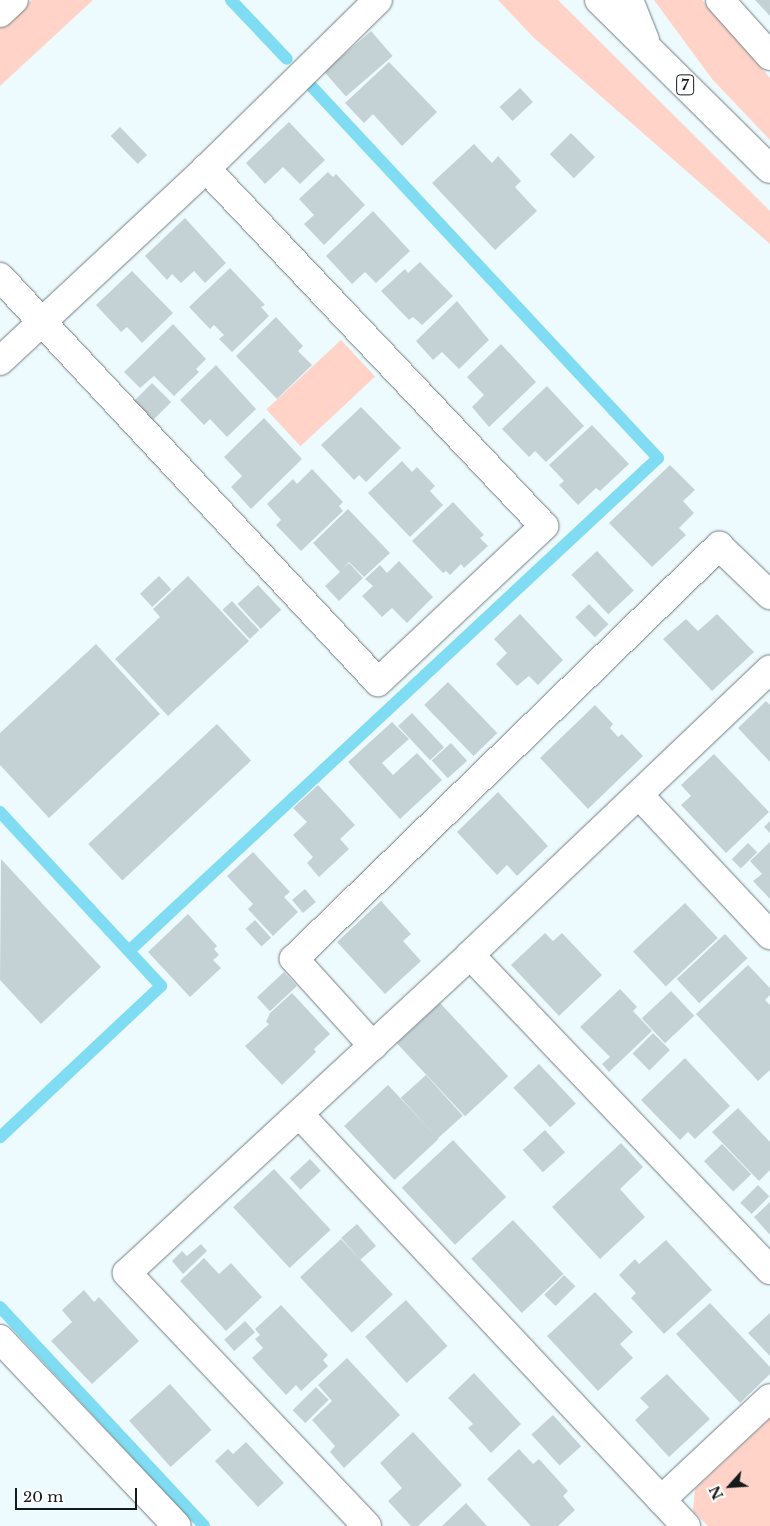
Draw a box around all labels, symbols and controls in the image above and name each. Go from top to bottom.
road number: 7 [675,72,695,98]
north arrow [705,1461,755,1511]
scale bar [18,1478,140,1510]
text: N [706,1483,727,1502]
text: 20 m [23,1487,63,1506]

